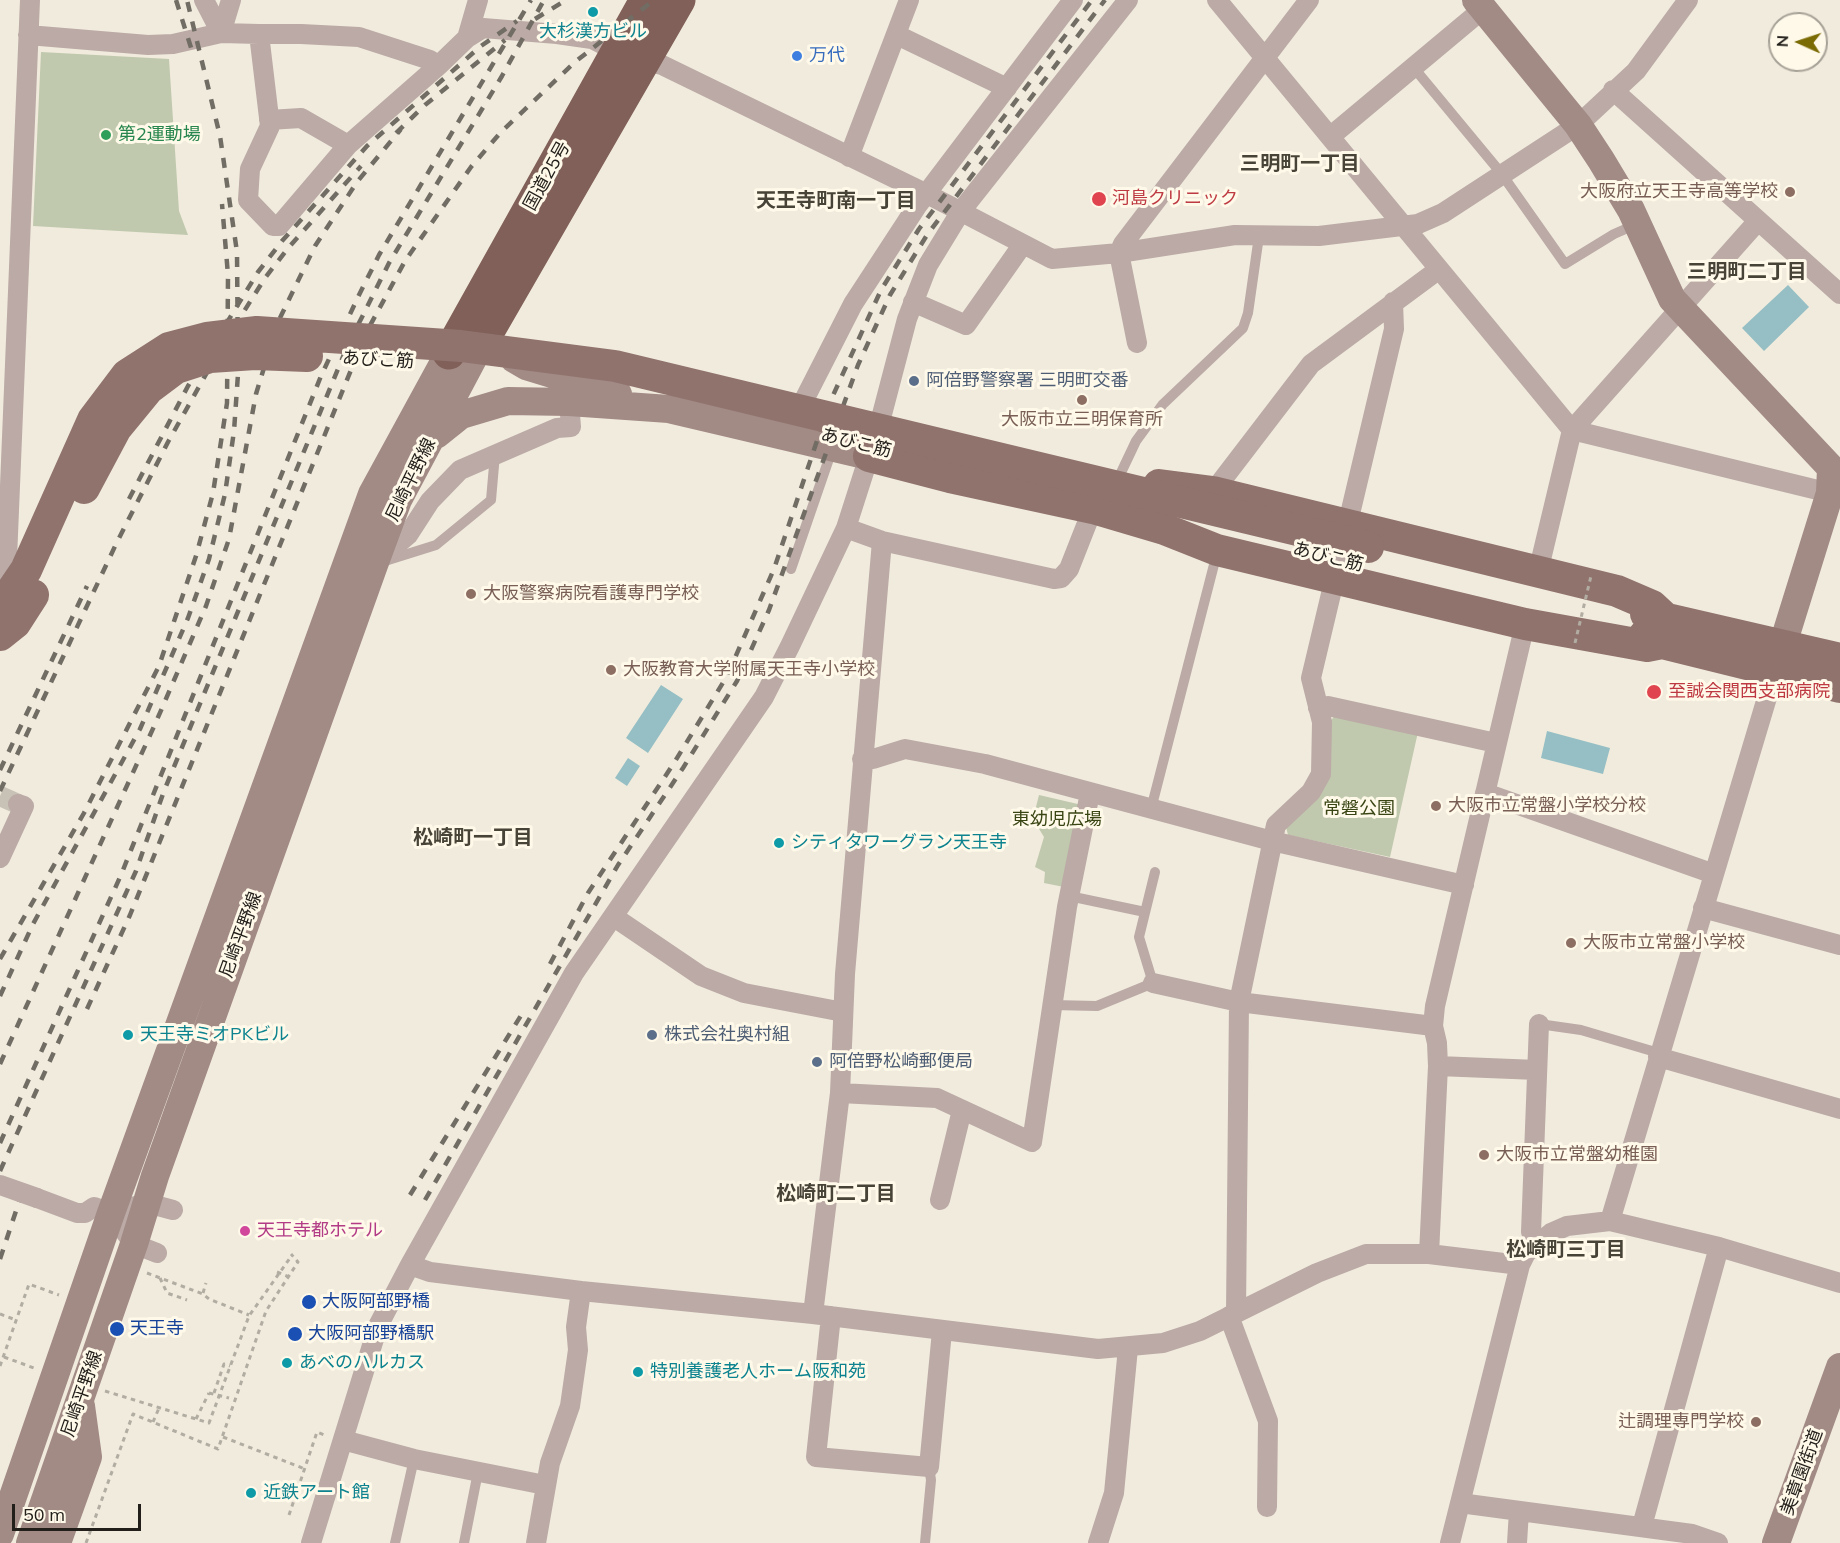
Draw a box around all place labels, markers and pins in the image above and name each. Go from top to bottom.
marker: 大杉漢方ビル [586,5,600,19]
place label: 大杉漢方ビル [539,21,647,43]
place label: 万代 [809,45,845,67]
marker: 万代 [790,49,804,63]
place label: 第2運動場 [118,124,201,146]
marker: 第2運動場 [99,128,113,142]
place label: 大阪府立天王寺高等学校 [1580,181,1778,203]
marker: 大阪府立天王寺高等学校 [1783,185,1797,199]
place label: 河島クリニック [1112,188,1238,210]
marker: 河島クリニック [1090,190,1108,208]
place label: 阿倍野警察署 三明町交番 [926,370,1129,392]
marker: 阿倍野警察署 三明町交番 [907,374,921,388]
marker: 大阪市立三明保育所 [1075,393,1089,407]
place label: 大阪市立三明保育所 [1001,409,1163,431]
place label: 大阪警察病院看護専門学校 [483,583,699,605]
marker: 大阪警察病院看護専門学校 [464,587,478,601]
place label: 大阪教育大学附属天王寺小学校 [623,659,875,681]
marker: 大阪教育大学附属天王寺小学校 [604,663,618,677]
place label: 至誠会関西支部病院 [1668,681,1830,703]
marker: 至誠会関西支部病院 [1645,683,1663,701]
place label: 大阪市立常盤小学校分校 [1448,795,1646,817]
marker: 大阪市立常盤小学校分校 [1429,799,1443,813]
place label: シティタワーグラン天王寺 [791,832,1007,854]
marker: シティタワーグラン天王寺 [772,836,786,850]
place label: 大阪市立常盤小学校 [1583,932,1745,954]
marker: 大阪市立常盤小学校 [1564,936,1578,950]
place label: 天王寺ミオPKビル [140,1024,289,1046]
place label: 株式会社奥村組 [664,1024,790,1046]
marker: 天王寺ミオPKビル [121,1028,135,1042]
marker: 株式会社奥村組 [645,1028,659,1042]
place label: 阿倍野松崎郵便局 [829,1051,973,1073]
marker: 阿倍野松崎郵便局 [810,1055,824,1069]
place label: 大阪市立常盤幼稚園 [1496,1144,1658,1166]
marker: 大阪市立常盤幼稚園 [1477,1148,1491,1162]
place label: 天王寺都ホテル [257,1220,383,1242]
marker: 天王寺都ホテル [238,1224,252,1238]
place label: 大阪阿部野橋 [322,1291,430,1313]
marker: 大阪阿部野橋 [300,1293,318,1311]
place label: 天王寺 [130,1318,184,1340]
marker: 天王寺 [108,1320,126,1338]
place label: 大阪阿部野橋駅 [308,1323,434,1345]
marker: 大阪阿部野橋駅 [286,1325,304,1343]
place label: あべのハルカス [299,1352,425,1374]
marker: あべのハルカス [280,1356,294,1370]
place label: 特別養護老人ホーム阪和苑 [650,1361,866,1383]
marker: 特別養護老人ホーム阪和苑 [631,1365,645,1379]
place label: 辻調理専門学校 [1618,1411,1744,1433]
marker: 辻調理専門学校 [1749,1415,1763,1429]
place label: 近鉄アート館 [263,1482,370,1504]
marker: 近鉄アート館 [244,1486,258,1500]

